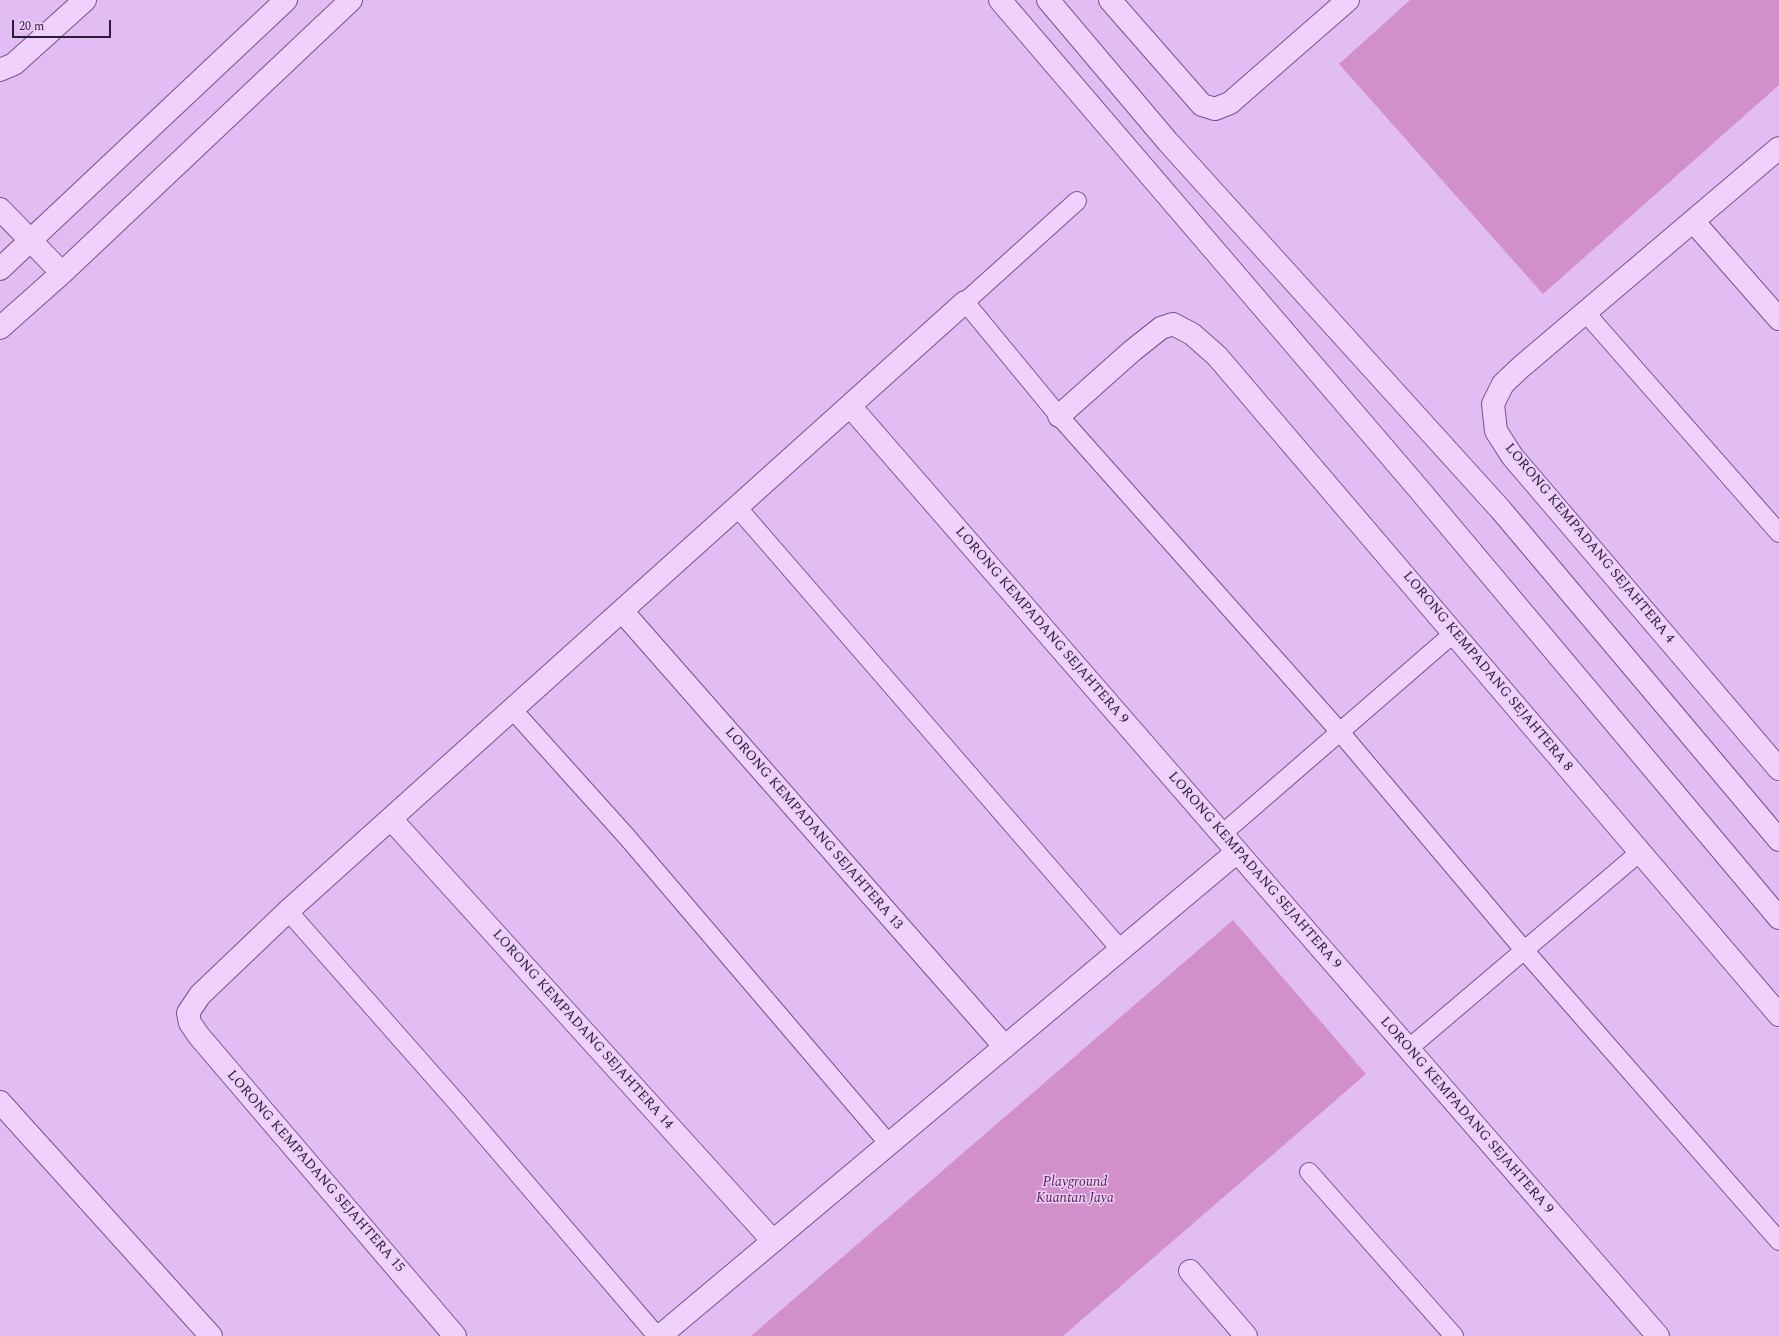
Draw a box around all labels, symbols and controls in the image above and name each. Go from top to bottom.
scale bar [14,12,113,38]
text: 20 m [19,17,44,36]
street label: LORONG KEMPADANG SEJAHTERA 4 [1500,441,1678,647]
street label: LORONG KEMPADANG SEJAHTERA 9 [951,524,1131,728]
street label: LORONG KEMPADANG SEJAHTERA 8 [1398,569,1576,775]
street label: LORONG KEMPADANG SEJAHTERA 13 [721,724,905,934]
street label: LORONG KEMPADANG SEJAHTERA 9 [1164,769,1344,973]
street label: LORONG KEMPADANG SEJAHTERA 14 [488,927,676,1133]
street label: LORONG KEMPADANG SEJAHTERA 9 [1376,1014,1556,1218]
street label: LORONG KEMPADANG SEJAHTERA 15 [223,1067,407,1277]
park label: Playground Kuantan Jaya [1036,1175,1114,1208]

